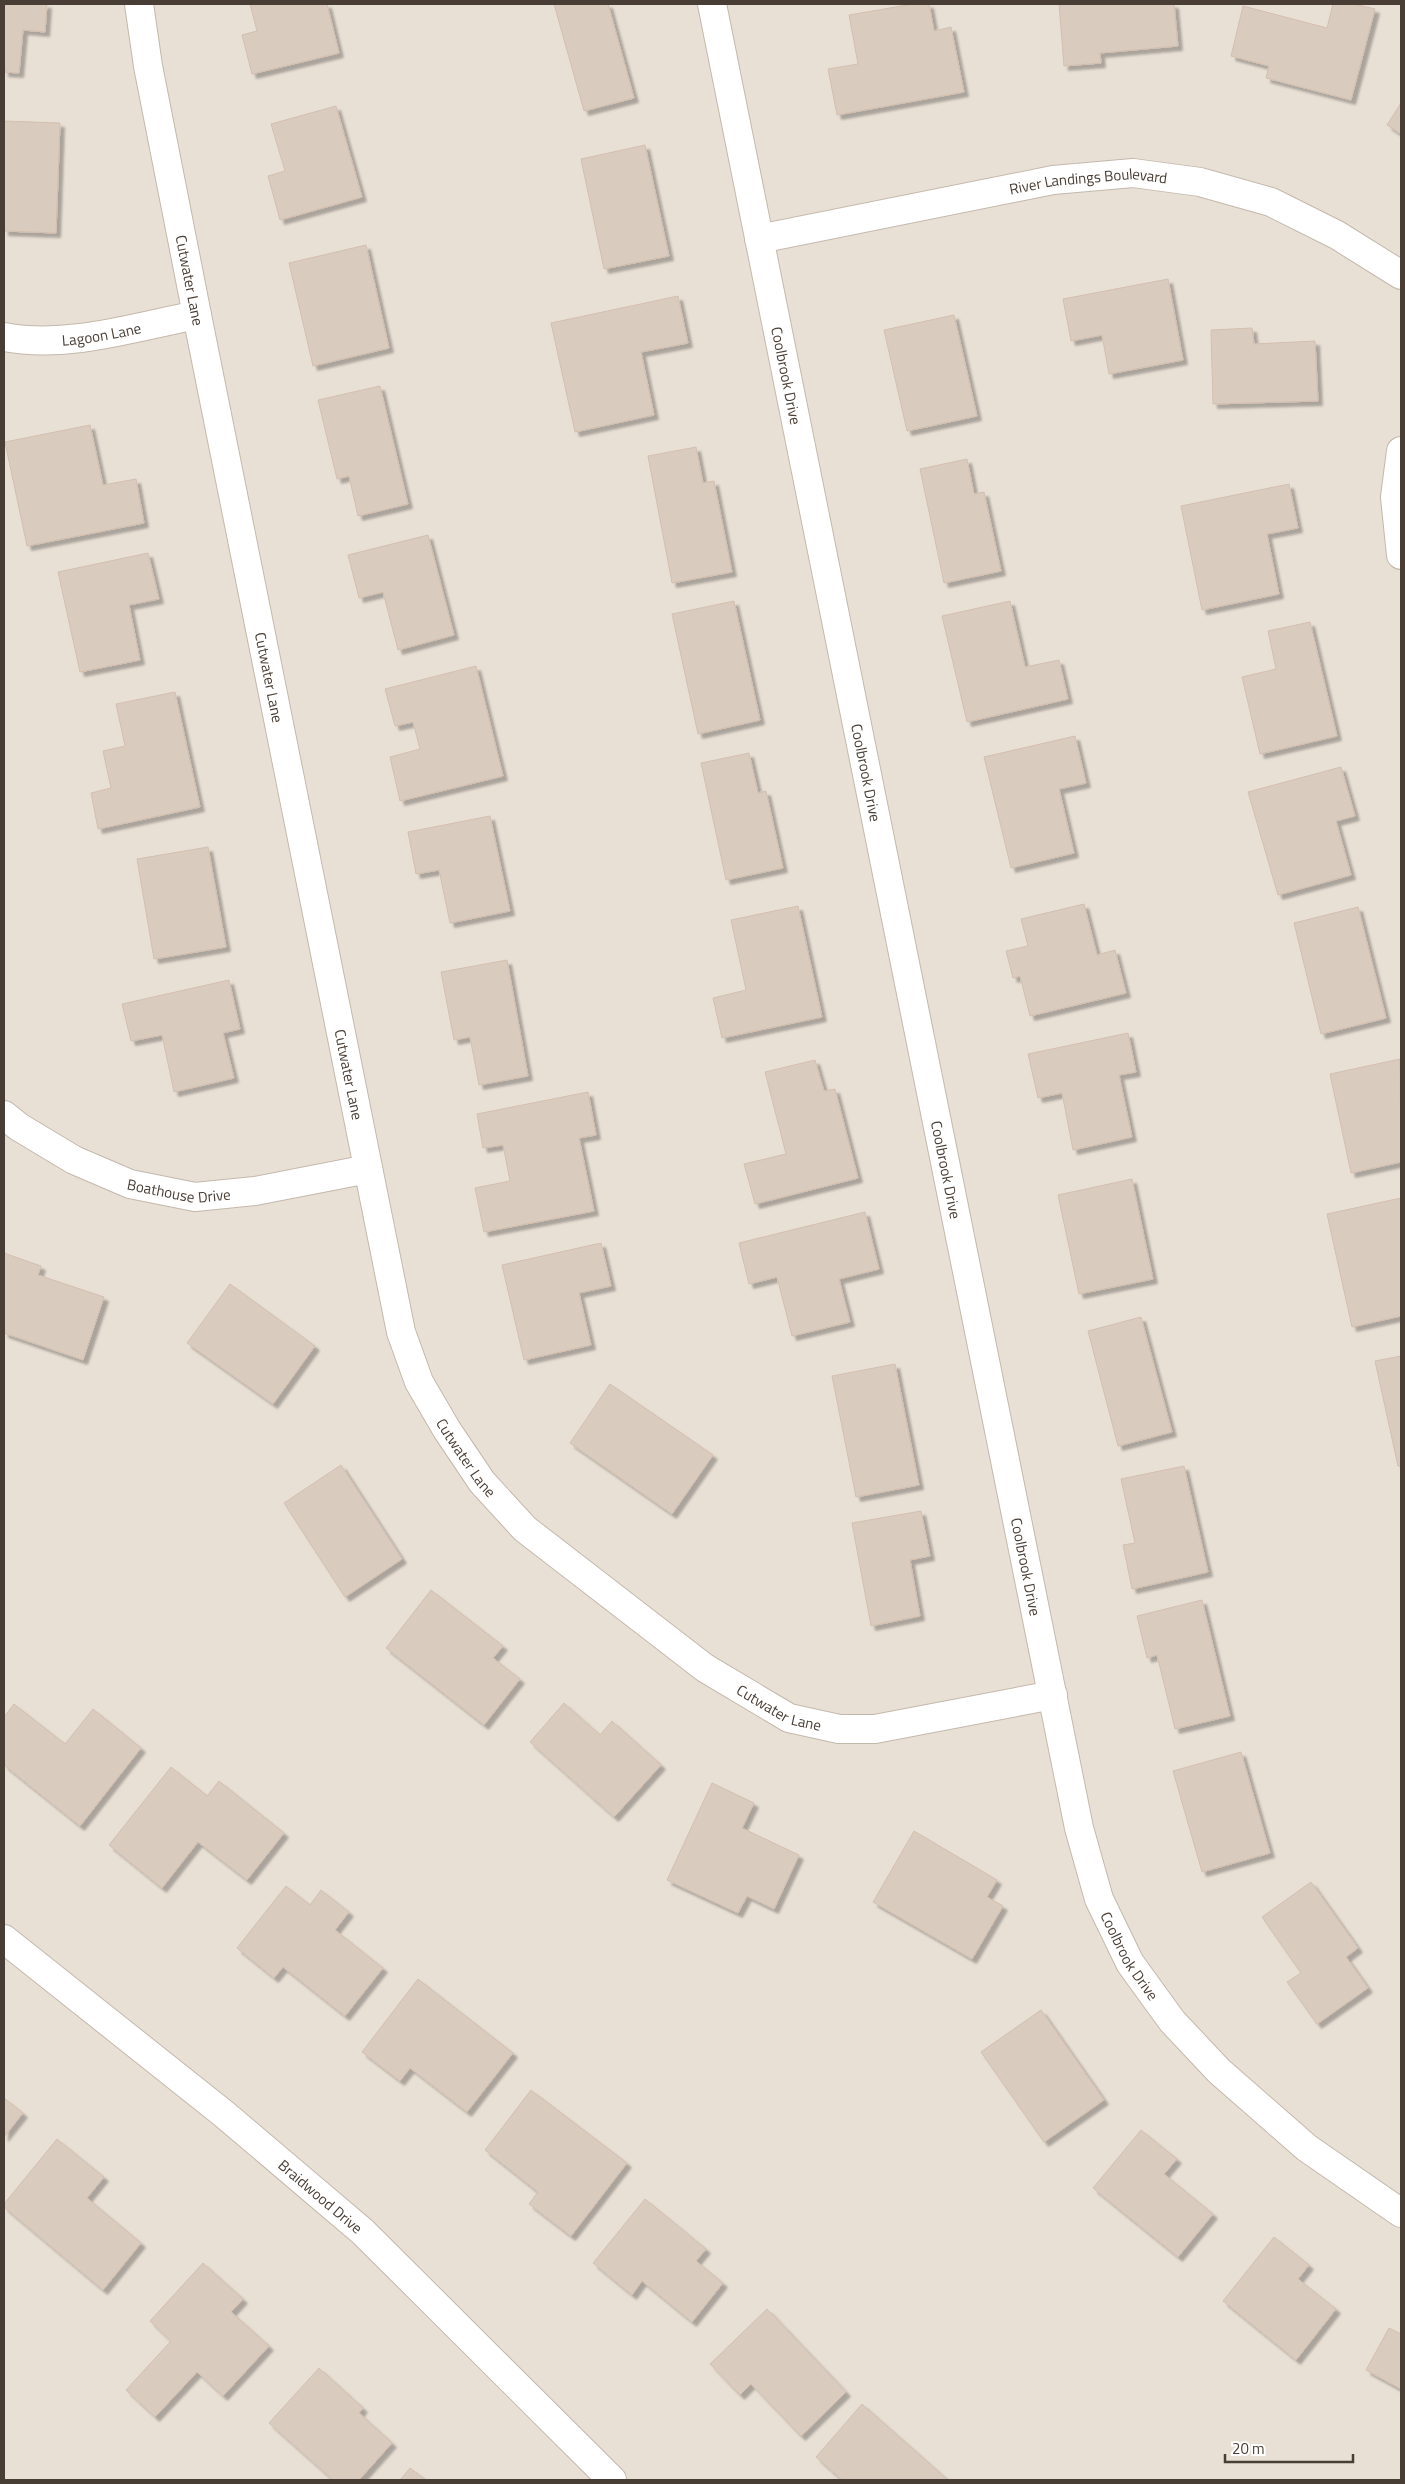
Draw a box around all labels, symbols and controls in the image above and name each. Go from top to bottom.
street label: River Landings Boulevard [1007,162,1169,200]
street label: Cutwater Lane [170,233,210,328]
street label: Lagoon Lane [61,316,143,351]
street label: Coolbrook Drive [766,325,808,427]
street label: Cutwater Lane [249,630,290,725]
street label: Coolbrook Drive [846,722,888,824]
street label: Cutwater Lane [329,1027,370,1122]
street label: Coolbrook Drive [925,1119,968,1221]
street label: Boathouse Drive [125,1172,232,1208]
street label: Cutwater Lane [431,1414,502,1502]
street label: Coolbrook Drive [1005,1516,1048,1618]
street label: Cutwater Lane [733,1678,824,1736]
street label: Coolbrook Drive [1095,1907,1165,2005]
street label: Braidwood Drive [273,2154,368,2239]
scale bar [1225,2432,1352,2464]
text: 20 m [1232,2437,1265,2460]

